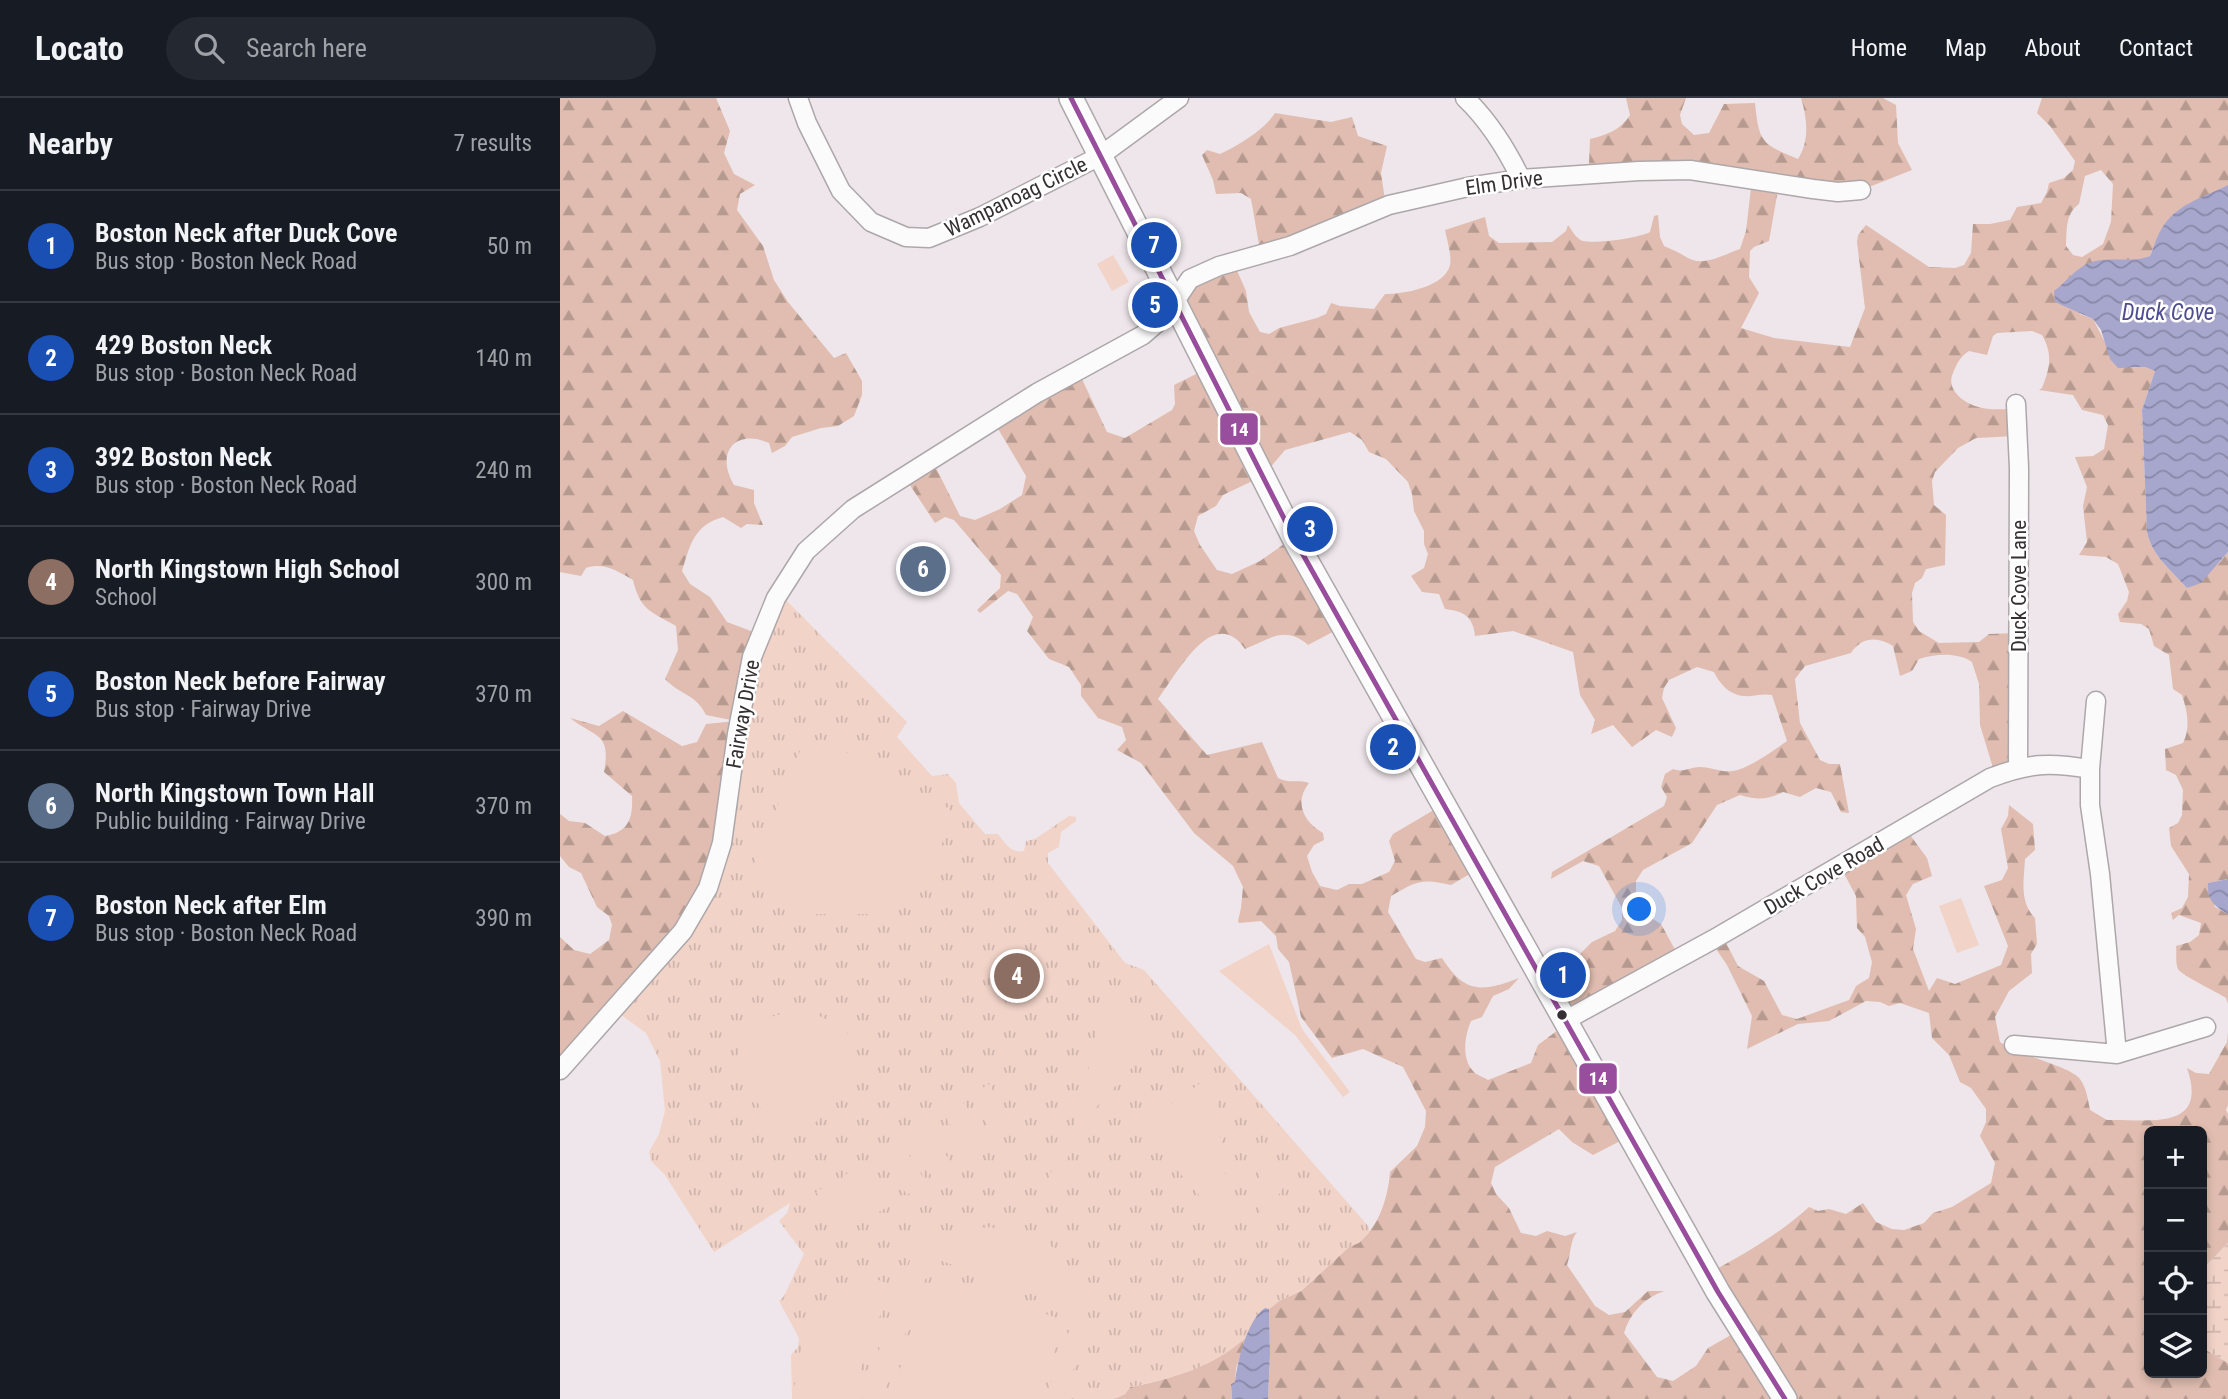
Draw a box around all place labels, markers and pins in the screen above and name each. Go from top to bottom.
pin: 7 [1131,219,1177,271]
pin: 5 [1132,279,1178,331]
pin: 3 [1287,503,1333,555]
pin: 6 [900,543,946,595]
pin: 2 [1370,721,1416,773]
pin: 1 [1540,949,1586,1001]
pin: 4 [994,950,1040,1002]
unlabelled marker [1555,1008,1569,1022]

